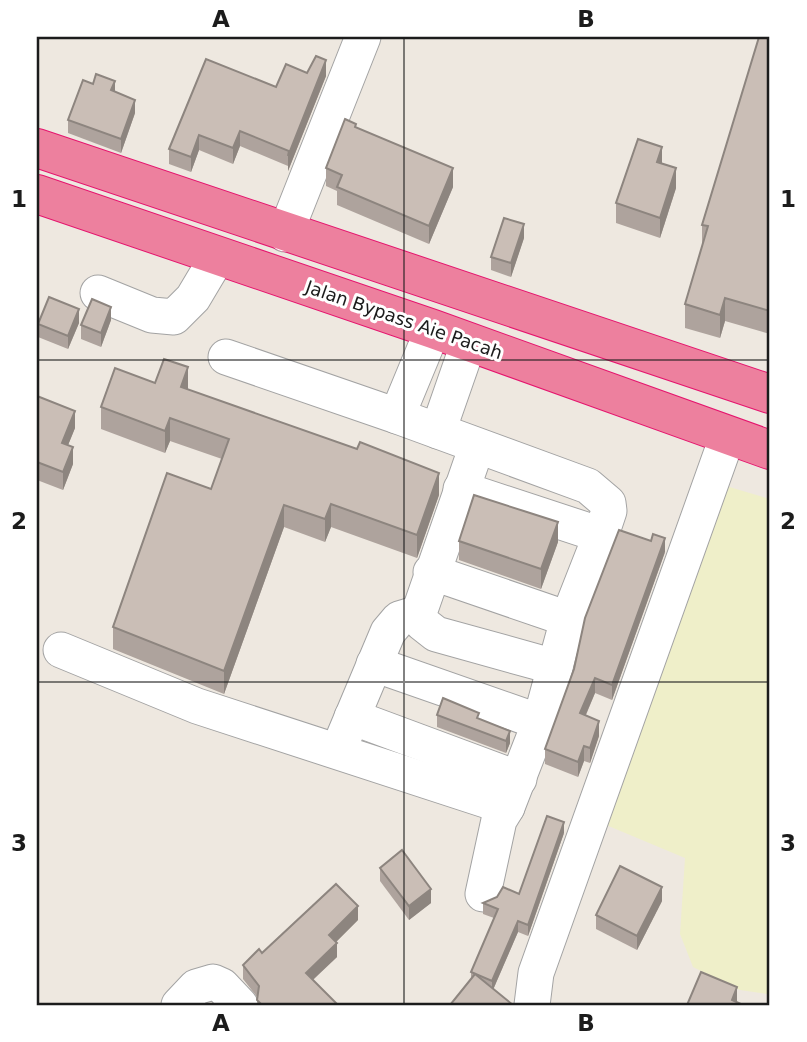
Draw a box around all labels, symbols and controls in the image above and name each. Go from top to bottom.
text: A [212,6,230,32]
text: B [577,6,595,32]
text: 1 [11,186,27,212]
text: 1 [780,186,796,212]
street label: Jalan Bypass Aie Pacah [302,276,505,363]
text: 2 [11,508,27,534]
text: 2 [780,508,796,534]
text: 3 [11,830,27,856]
text: 3 [780,830,796,856]
text: A [212,1010,230,1036]
text: B [577,1010,595,1036]

